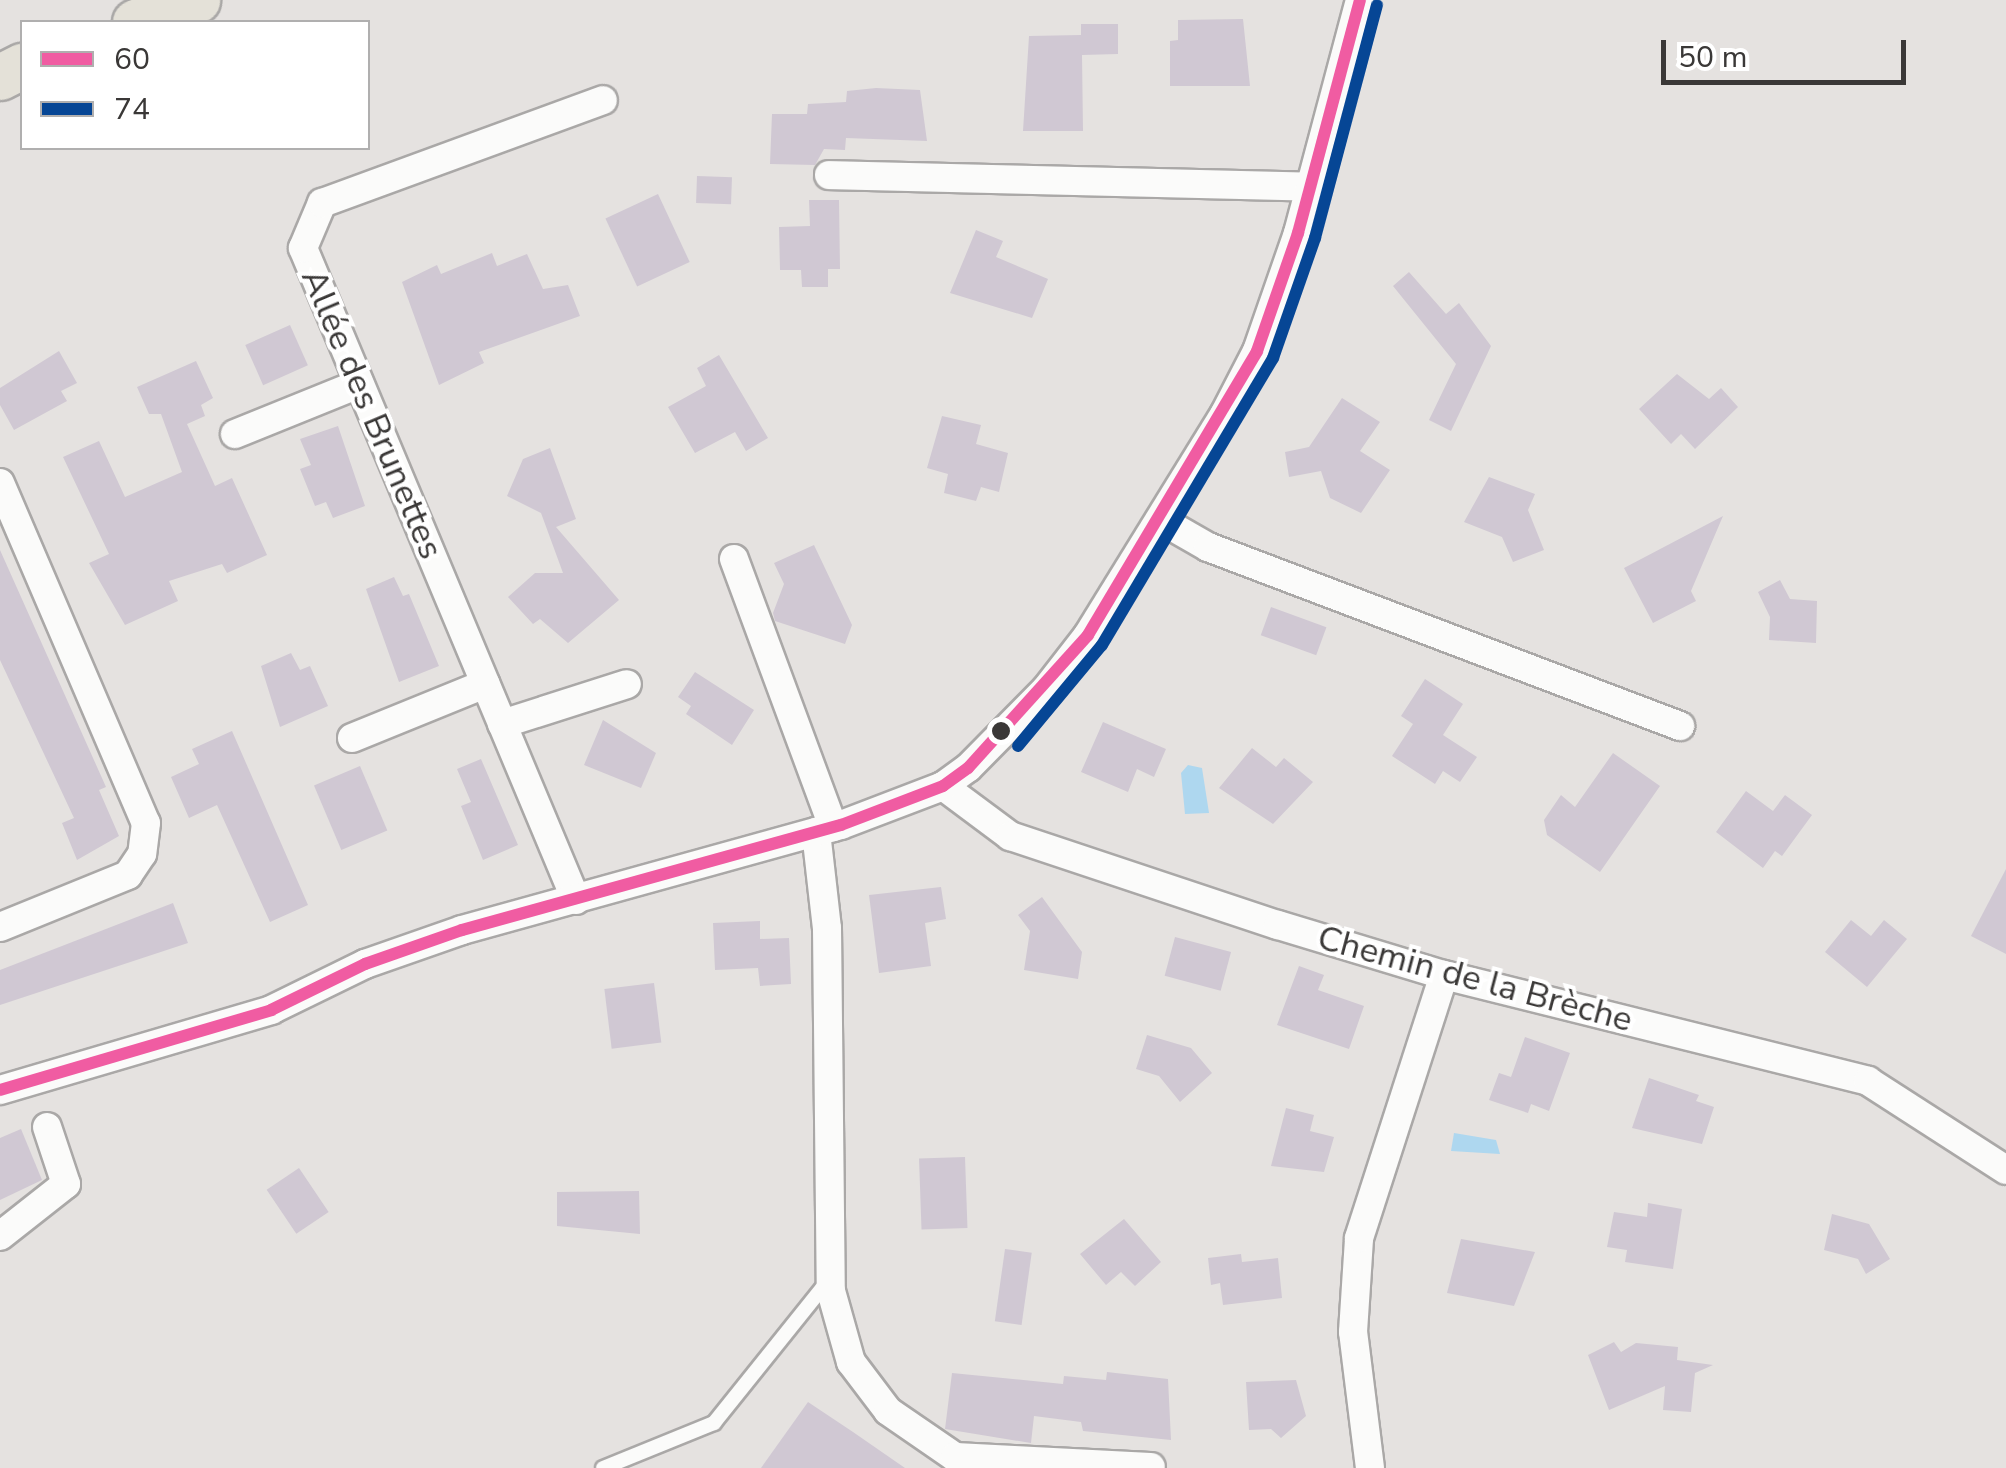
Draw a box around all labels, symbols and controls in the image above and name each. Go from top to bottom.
legend [20,20,370,150]
scale bar [1666,20,1911,82]
text: 50 m [1678,37,1747,78]
text: 60 [114,39,150,80]
text: 74 [114,89,150,130]
street label: Allée des Brunettes [292,263,452,565]
unlabelled marker [991,721,1011,741]
street label: Chemin de la Brèche [1313,917,1637,1041]

